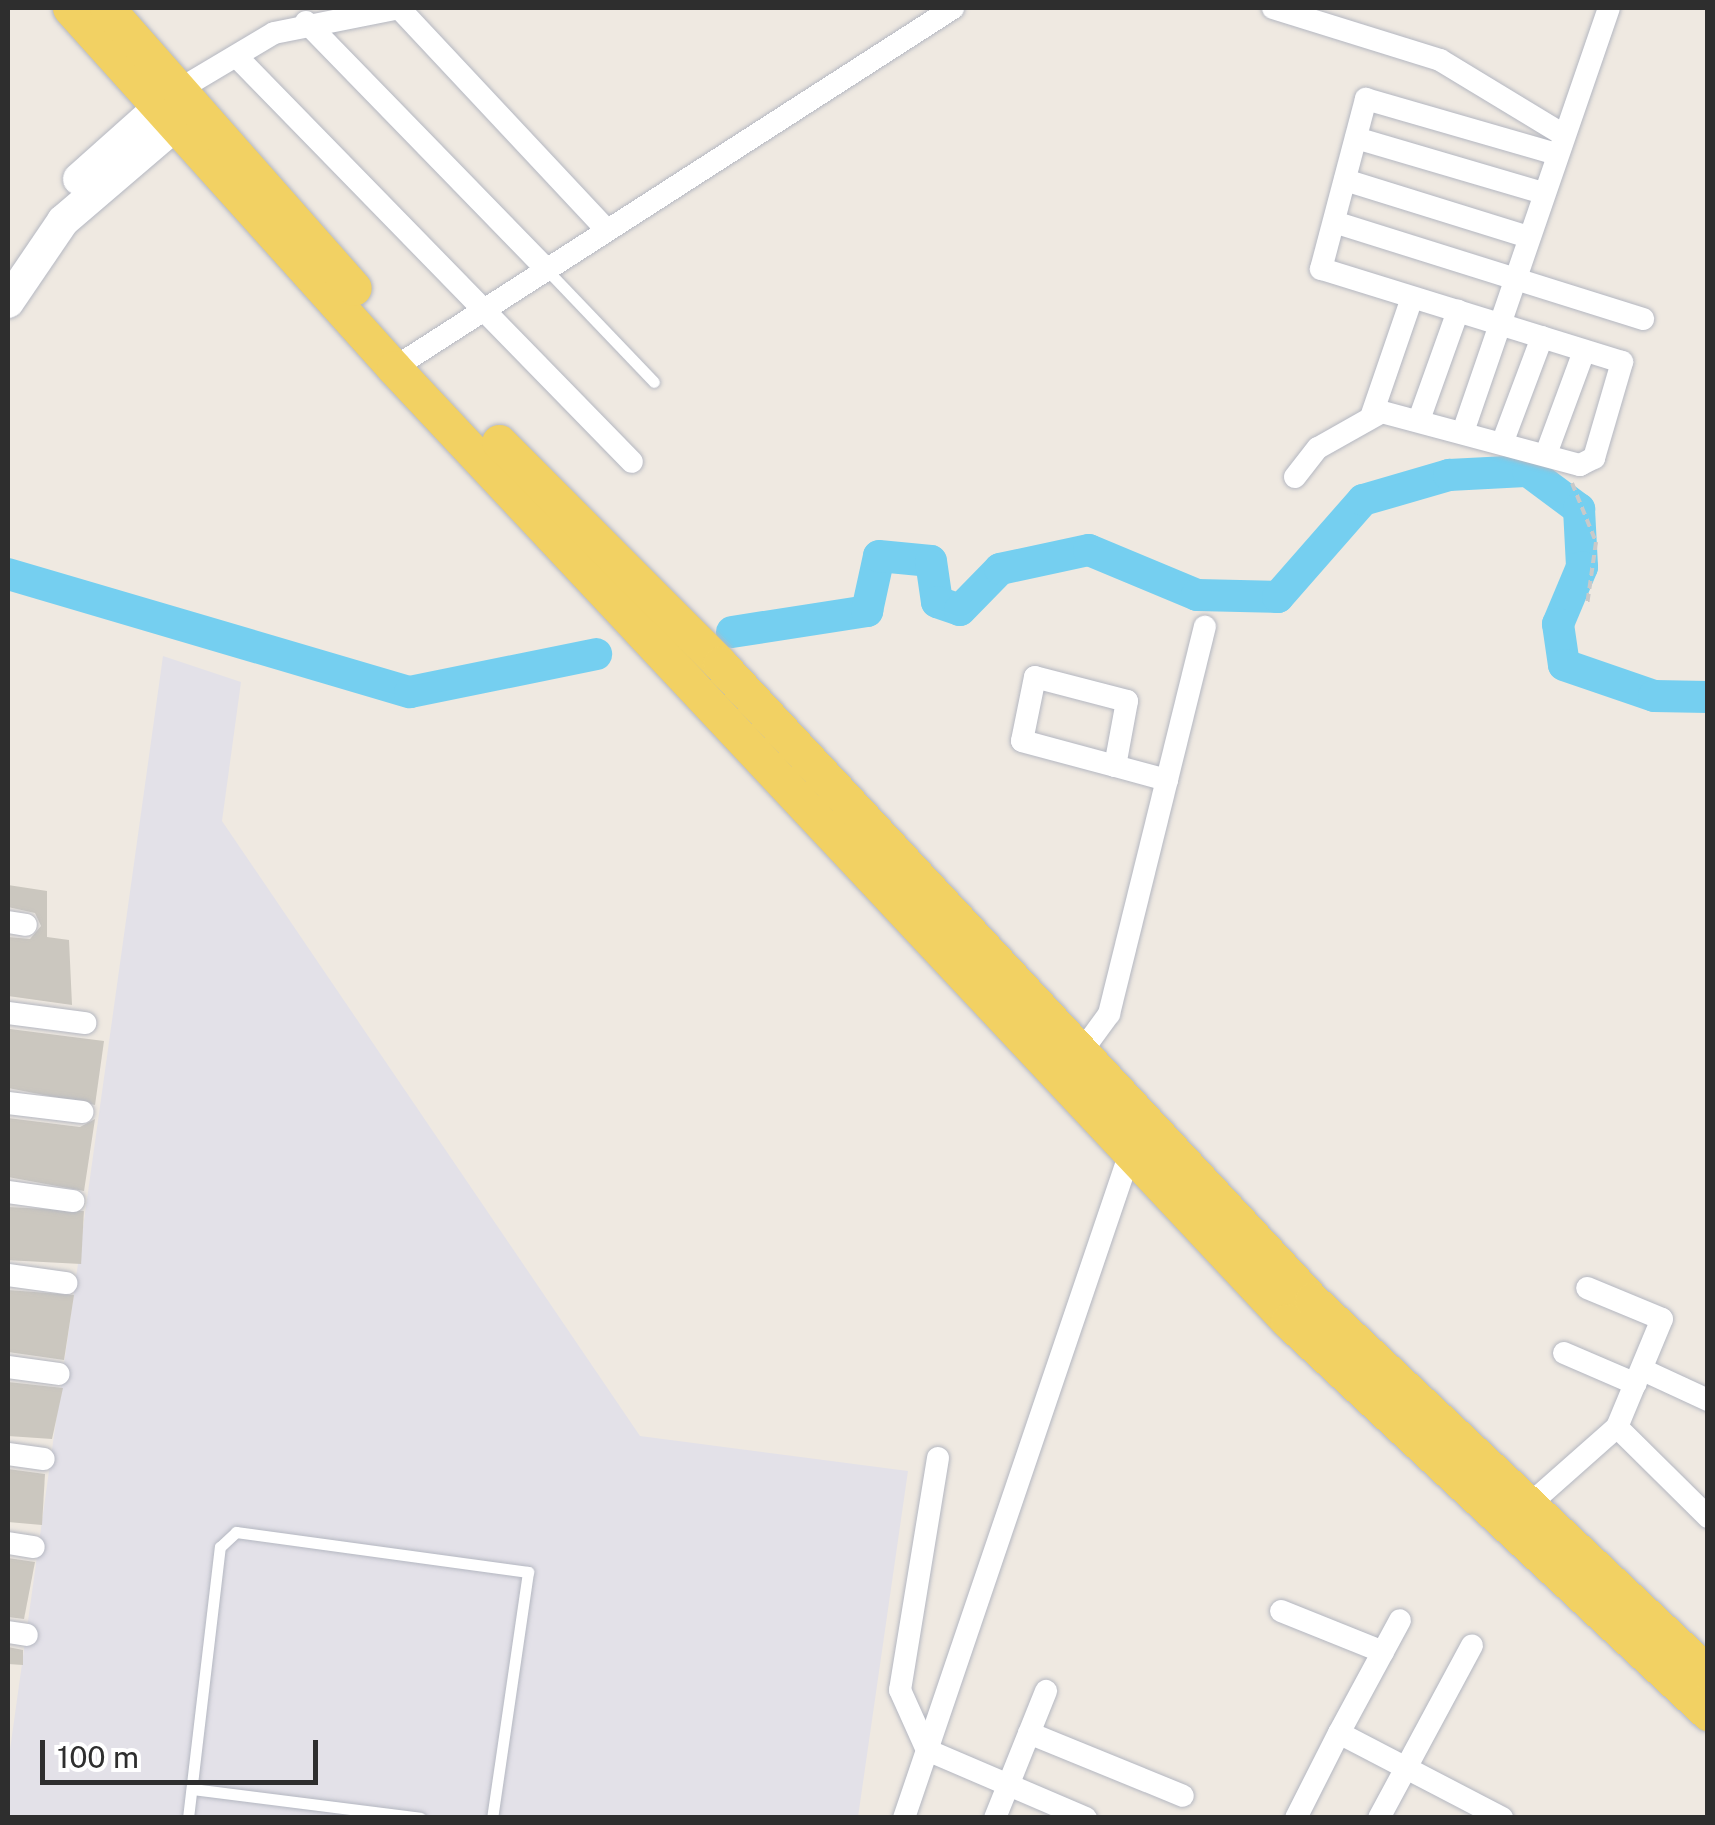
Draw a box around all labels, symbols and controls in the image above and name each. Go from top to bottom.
scale bar [45,1720,322,1782]
text: 100 m [57,1739,139,1775]

